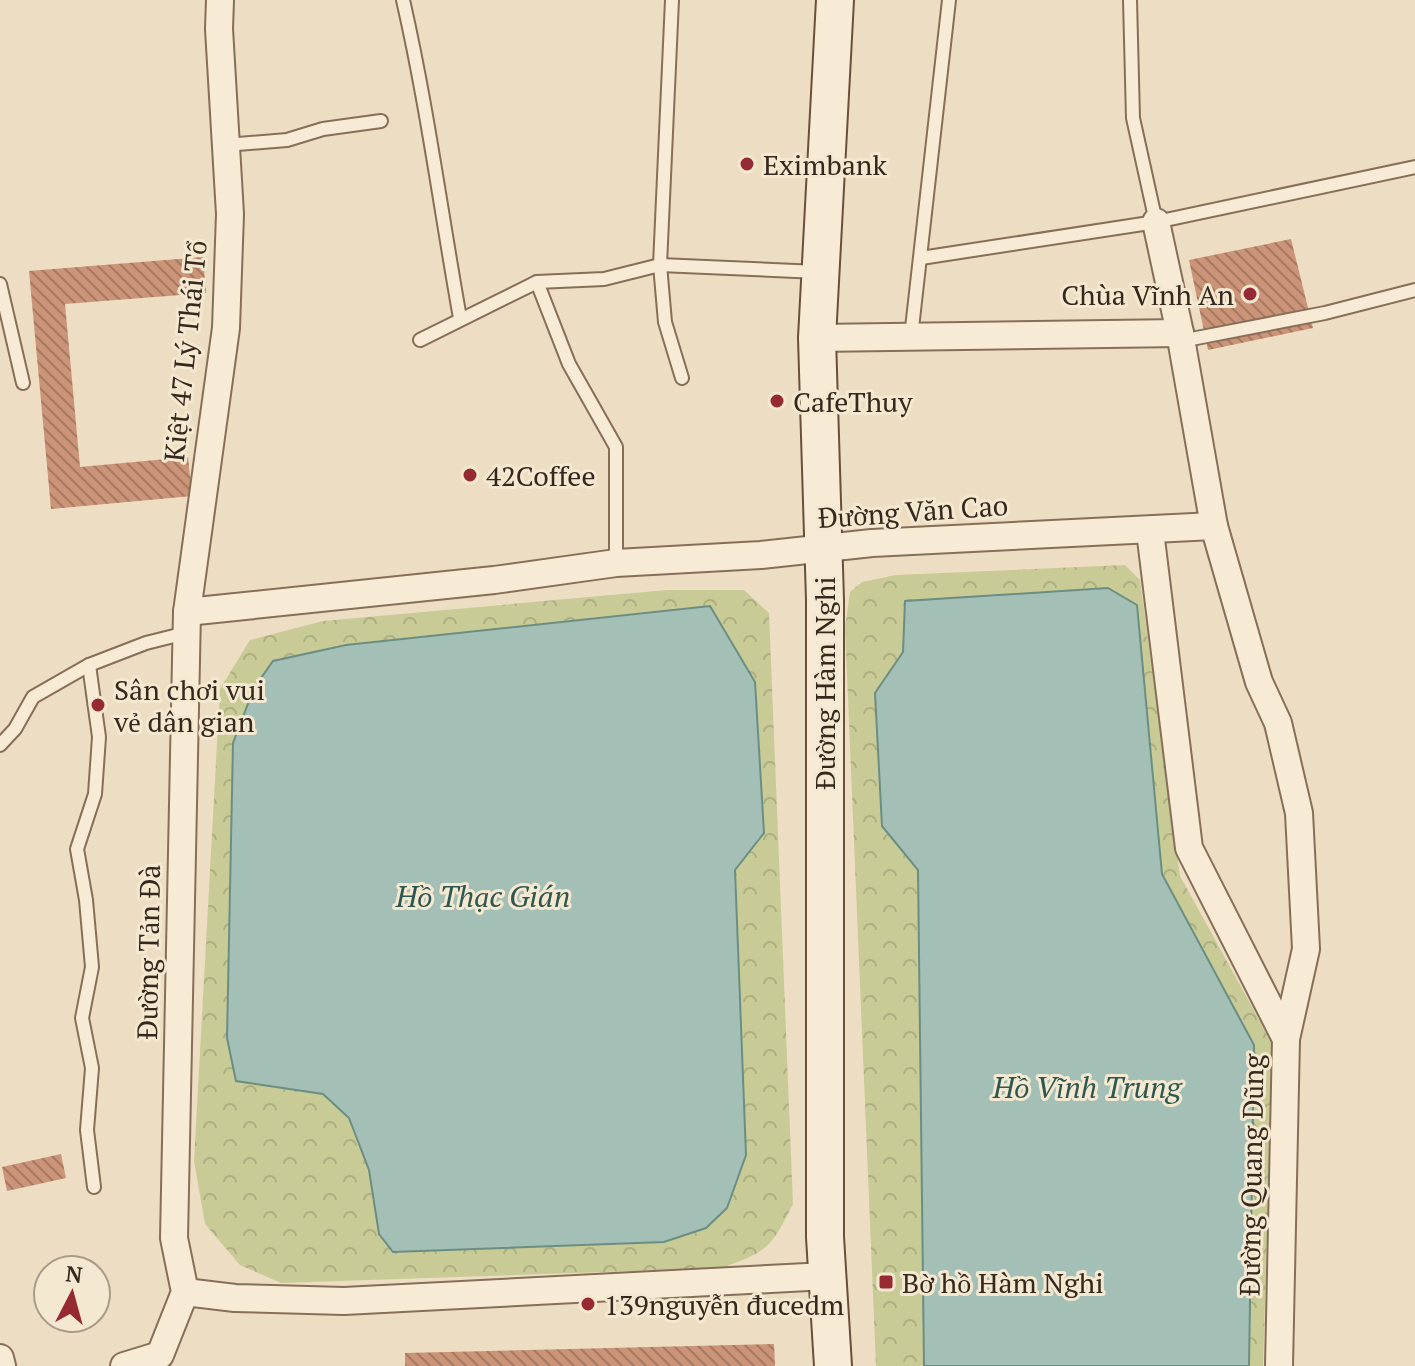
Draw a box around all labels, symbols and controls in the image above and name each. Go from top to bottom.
place label: Eximbank [763,146,887,183]
marker: Eximbank [738,155,756,173]
street label: Kiệt 47 Lý Thái Tổ [155,239,215,463]
place label: Chùa Vĩnh An [1061,276,1234,313]
marker: Chùa Vĩnh An [1241,285,1259,303]
place label: CafeThuy [793,383,913,420]
marker: CafeThuy [768,392,786,410]
place label: 42Coffee [486,457,596,494]
marker: 42Coffee [461,466,479,484]
street label: Đường Văn Cao [817,486,1009,536]
street label: Đường Hàm Nghi [806,576,843,790]
place label: Sân chơi vui vẻ dân gian [113,671,265,740]
marker: Sân chơi vui vẻ dân gian [89,696,107,714]
street label: Đường Tản Đà [128,864,168,1040]
water label: Hồ Thạc Gián [395,876,570,916]
street label: Đường Quang Dũng [1230,1052,1272,1296]
water label: Hồ Vĩnh Trung [992,1067,1184,1107]
north arrow [32,1254,112,1334]
text: N [64,1258,84,1289]
place label: Bờ hồ Hàm Nghi [902,1264,1104,1301]
marker: Bờ hồ Hàm Nghi [877,1273,895,1291]
place label: 139nguyễn đucedm [604,1286,844,1323]
marker: 139nguyễn đucedm [579,1295,597,1313]

